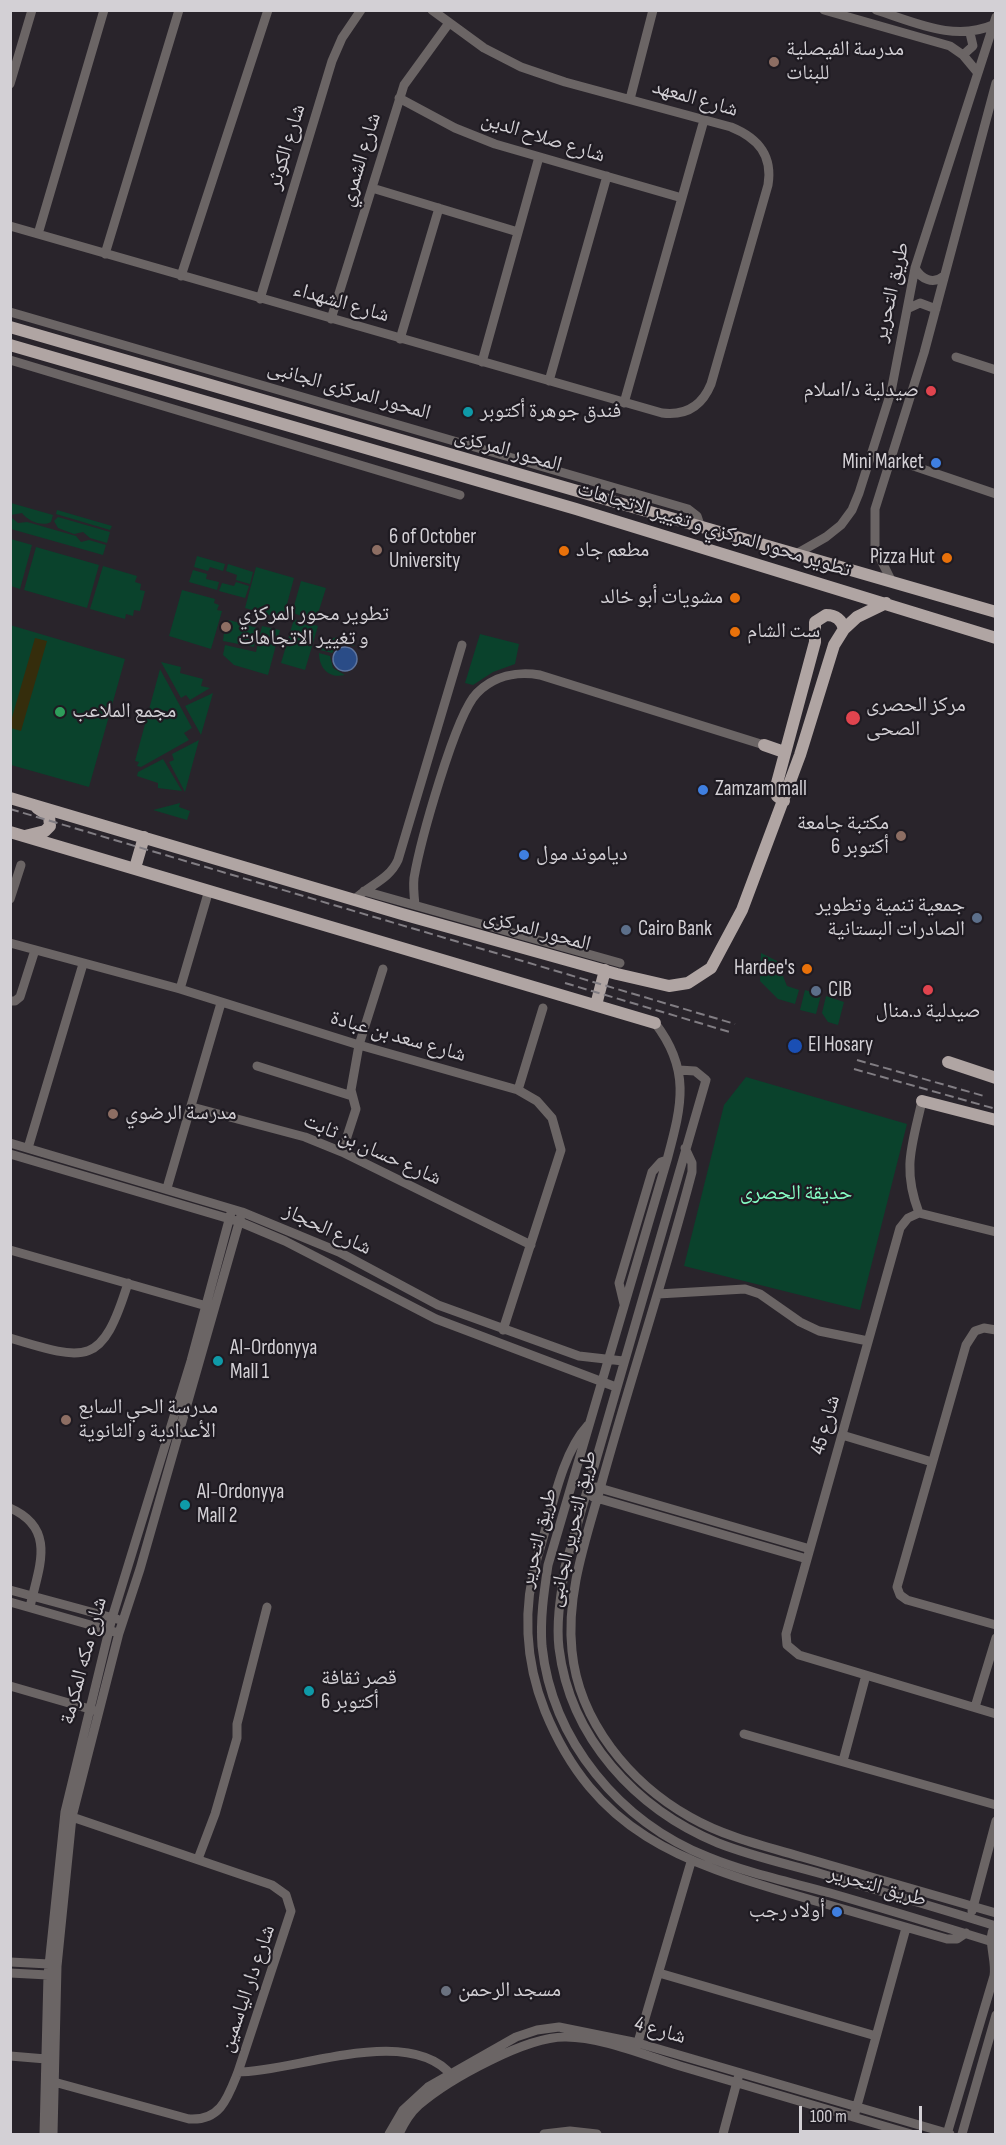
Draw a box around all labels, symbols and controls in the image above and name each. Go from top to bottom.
place label: مدرسة الفيصلية للبنات [786,37,904,87]
marker: مدرسة الفيصلية للبنات [767,55,781,69]
street label: شارع المعهد [649,75,741,123]
street label: شارع الكوثر [262,101,312,193]
street label: شارع صلاح الدين [478,107,608,169]
street label: شارع الشمري [335,110,387,210]
street label: طريق التحرير [868,240,916,344]
street label: شارع الشهداء [290,277,392,329]
street label: المحور المركزى الجانبى [264,356,434,426]
place label: صيدلية د/اسلام [803,378,919,404]
marker: صيدلية د/اسلام [924,384,938,398]
place label: فندق جوهرة أكتوبر [480,399,621,425]
marker: فندق جوهرة أكتوبر [461,405,475,419]
street label: المحور المركزى [452,424,564,478]
place label: Mini Market [842,450,924,476]
marker: Mini Market [929,456,943,470]
street label: تطوير محور المركزي و تغيير الاتجاهات [574,476,854,584]
place label: 6 of October University [389,525,476,575]
place label: مطعم جاد [576,538,649,564]
marker: 6 of October University [370,543,384,557]
marker: مطعم جاد [557,544,571,558]
place label: Pizza Hut [870,545,935,571]
marker: Pizza Hut [940,551,954,565]
place label: مشويات أبو خالد [601,585,723,611]
marker: مشويات أبو خالد [728,591,742,605]
place label: تطوير محور المركزي و تغيير الاتجاهات [238,602,389,652]
place label: ست الشام [747,619,820,645]
marker: تطوير محور المركزي و تغيير الاتجاهات [219,620,233,634]
marker: ست الشام [728,625,742,639]
place label: مركز الحصرى الصحى [866,693,966,743]
place label: مجمع الملاعب [72,699,176,725]
marker: مجمع الملاعب [53,705,67,719]
marker: مركز الحصرى الصحى [844,709,862,727]
place label: Zamzam mall [715,777,807,803]
marker: Zamzam mall [696,783,710,797]
place label: مكتبة جامعة 6 أكتوبر [797,811,889,861]
marker: مكتبة جامعة 6 أكتوبر [894,829,908,843]
place label: دياموند مول [536,842,628,868]
marker: دياموند مول [517,848,531,862]
place label: جمعية تنمية وتطوير الصادرات البستانية [816,893,965,943]
street label: المحور المركزى [481,905,593,957]
marker: جمعية تنمية وتطوير الصادرات البستانية [970,911,984,925]
place label: Cairo Bank [638,917,712,943]
marker: Cairo Bank [619,923,633,937]
place label: Hardee's [734,956,795,982]
marker: Hardee's [800,962,814,976]
place label: CIB [828,978,852,1004]
marker: صيدلية د.منال [921,983,935,997]
marker: CIB [809,984,823,998]
place label: صيدلية د.منال [875,999,981,1025]
street label: شارع سعد بن عبادة [327,1006,469,1068]
place label: El Hosary [808,1033,873,1059]
marker: El Hosary [786,1037,804,1055]
place label: مدرسة الرضوي [125,1101,237,1127]
marker: مدرسة الرضوي [106,1107,120,1121]
street label: شارع حسان بن ثابت [299,1108,445,1192]
park label: حديقة الحصرى [740,1181,852,1207]
street label: شارع الحجاز [279,1199,375,1261]
place label: Al-Ordonyya Mall 1 [230,1336,317,1386]
marker: Al-Ordonyya Mall 1 [211,1354,225,1368]
street label: شارع 45 [806,1392,846,1458]
place label: مدرسة الحي السابع الأعدادية و الثانوية [78,1395,218,1445]
marker: مدرسة الحي السابع الأعدادية و الثانوية [59,1413,73,1427]
street label: طريق التحرير الجانبى [543,1448,603,1610]
place label: Al-Ordonyya Mall 2 [197,1480,284,1530]
street label: طريق التحرير [514,1486,564,1590]
marker: Al-Ordonyya Mall 2 [178,1498,192,1512]
street label: شارع مكه المكرمة [55,1595,113,1727]
place label: قصر ثقافة 6 أكتوبر [321,1666,397,1716]
marker: قصر ثقافة 6 أكتوبر [302,1684,316,1698]
street label: طريق التحرير [825,1861,929,1913]
place label: أولاد رجب [749,1899,825,1925]
marker: أولاد رجب [830,1905,844,1919]
street label: شارع دار الياسمين [214,1922,282,2056]
place label: مسجد الرحمن [458,1978,561,2004]
marker: مسجد الرحمن [439,1984,453,1998]
street label: شارع 4 [632,2012,688,2050]
scale bar [802,2094,925,2132]
text: 100 m [810,2106,847,2127]

